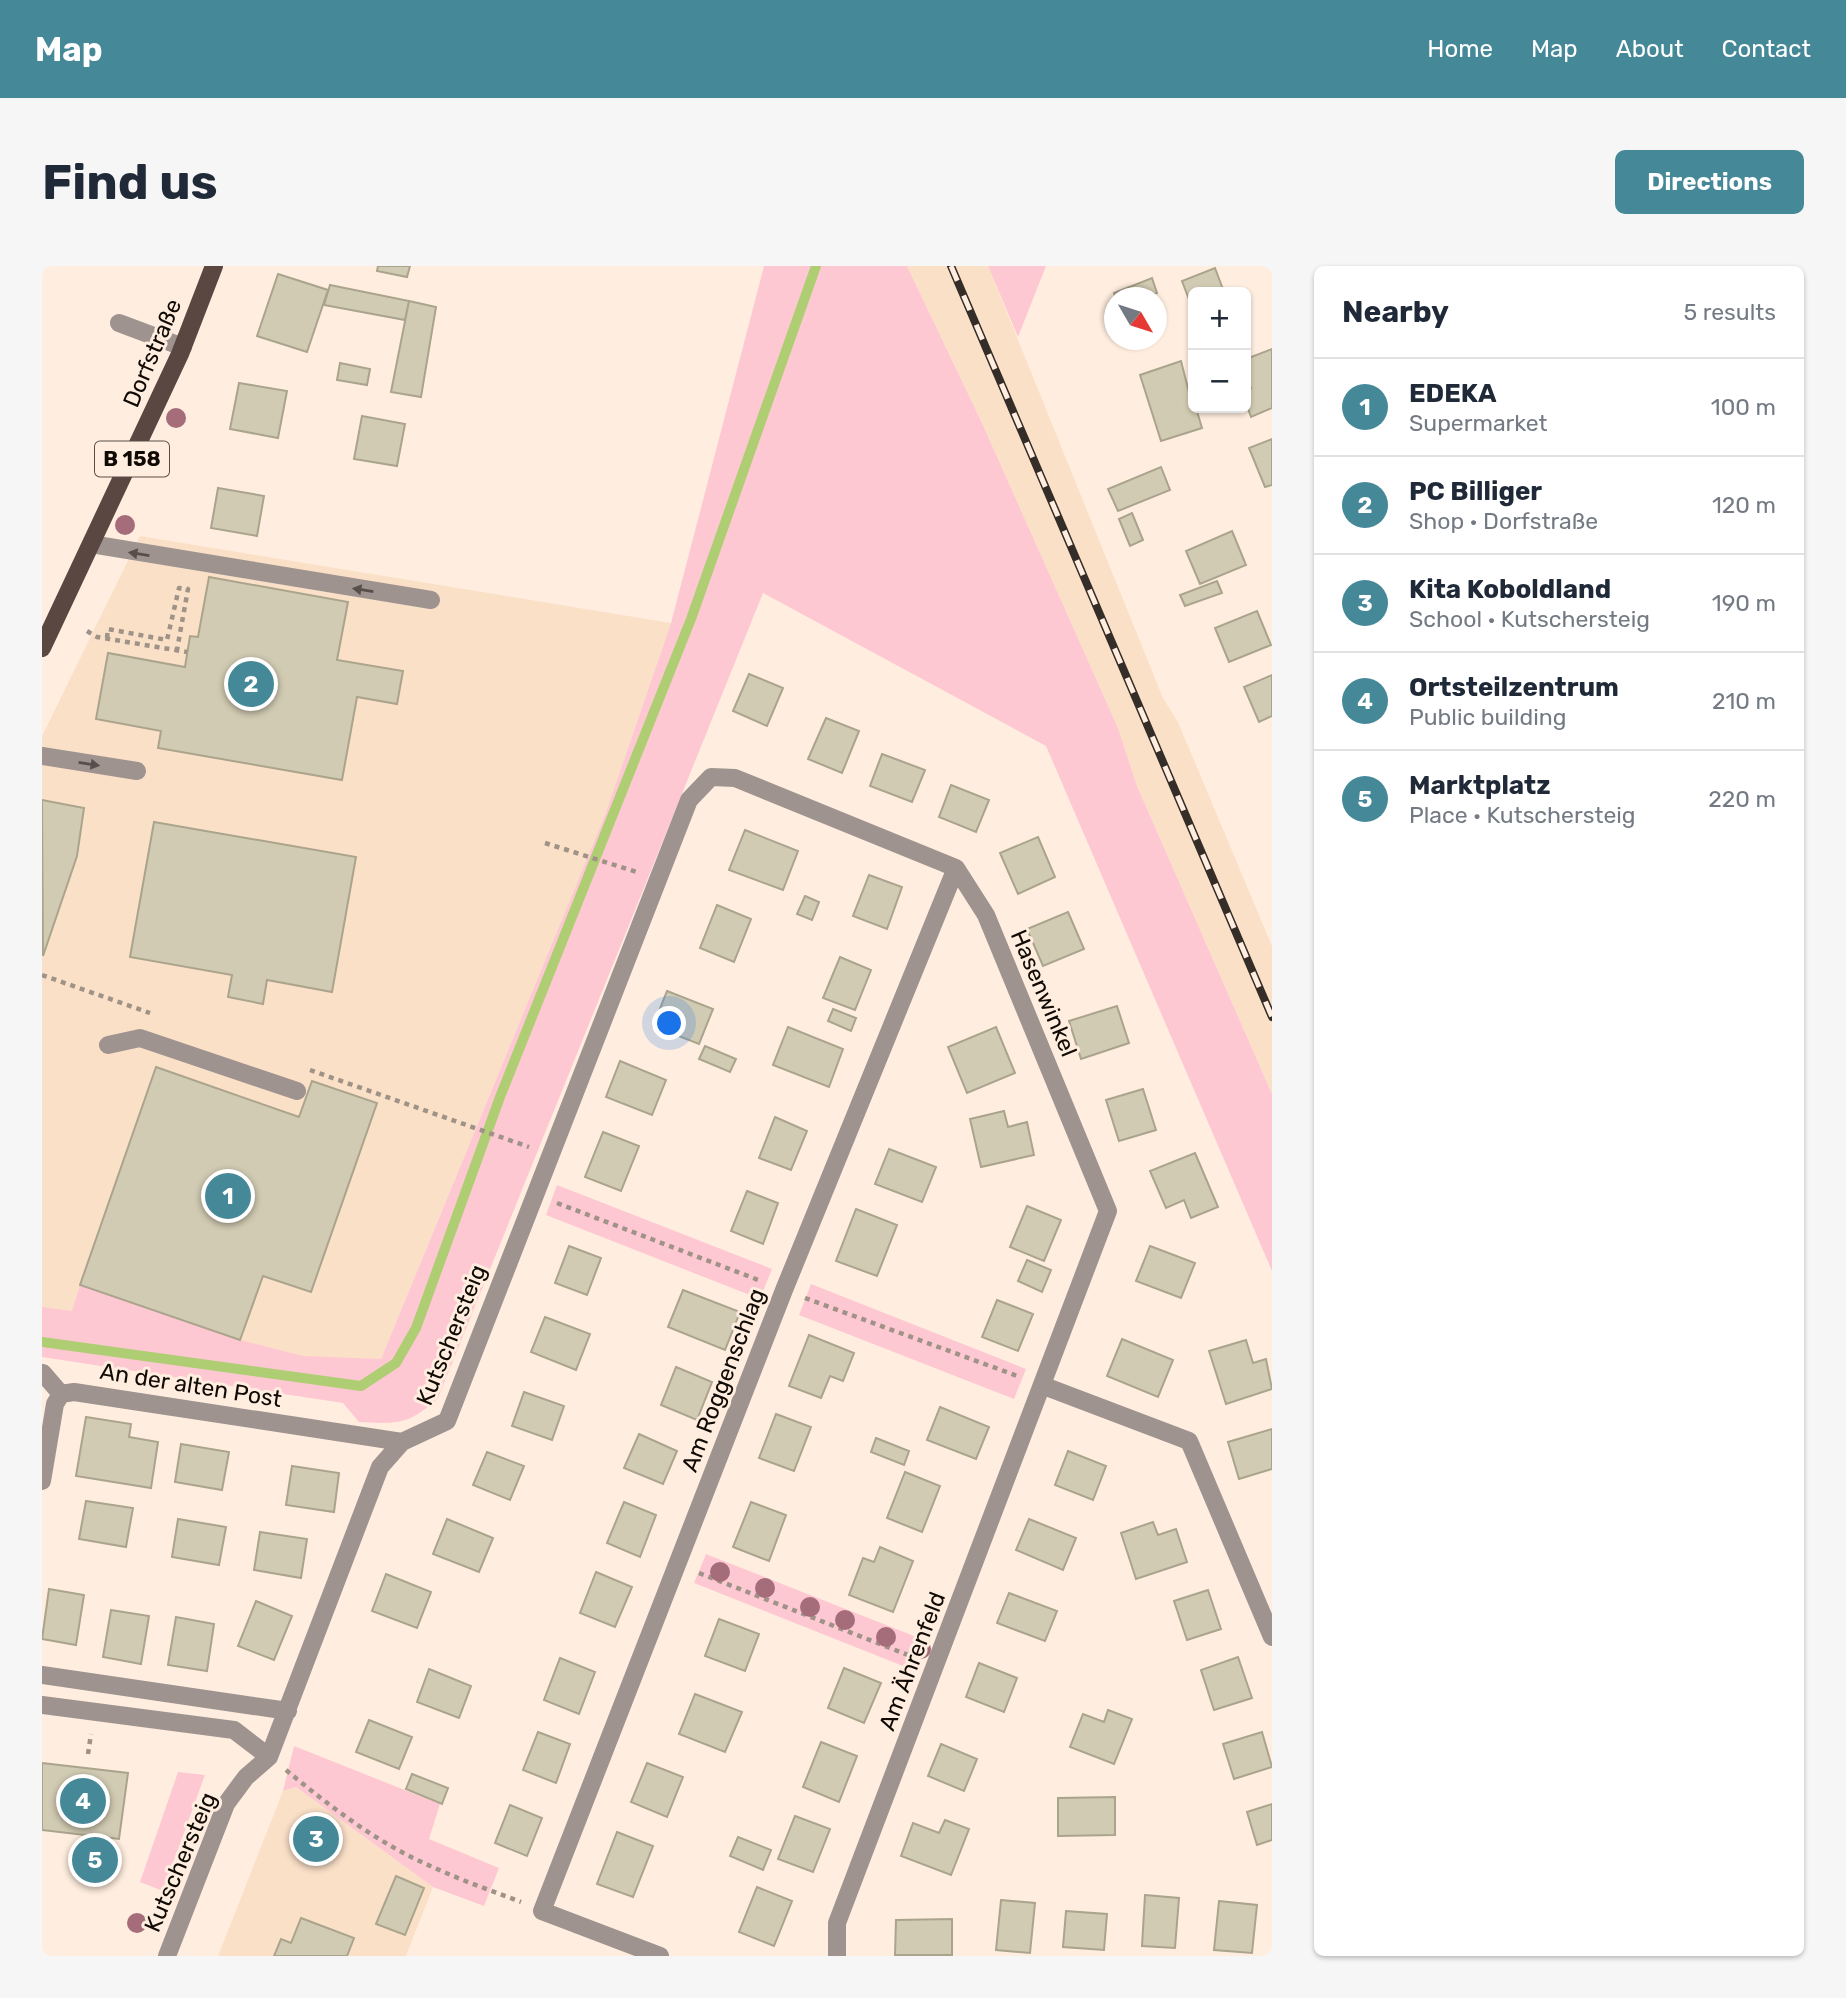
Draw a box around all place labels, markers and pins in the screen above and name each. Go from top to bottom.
pin: 2 [228,658,274,710]
pin: 1 [205,1170,251,1222]
pin: 4 [60,1775,106,1827]
pin: 3 [293,1813,339,1865]
pin: 5 [72,1834,118,1886]

